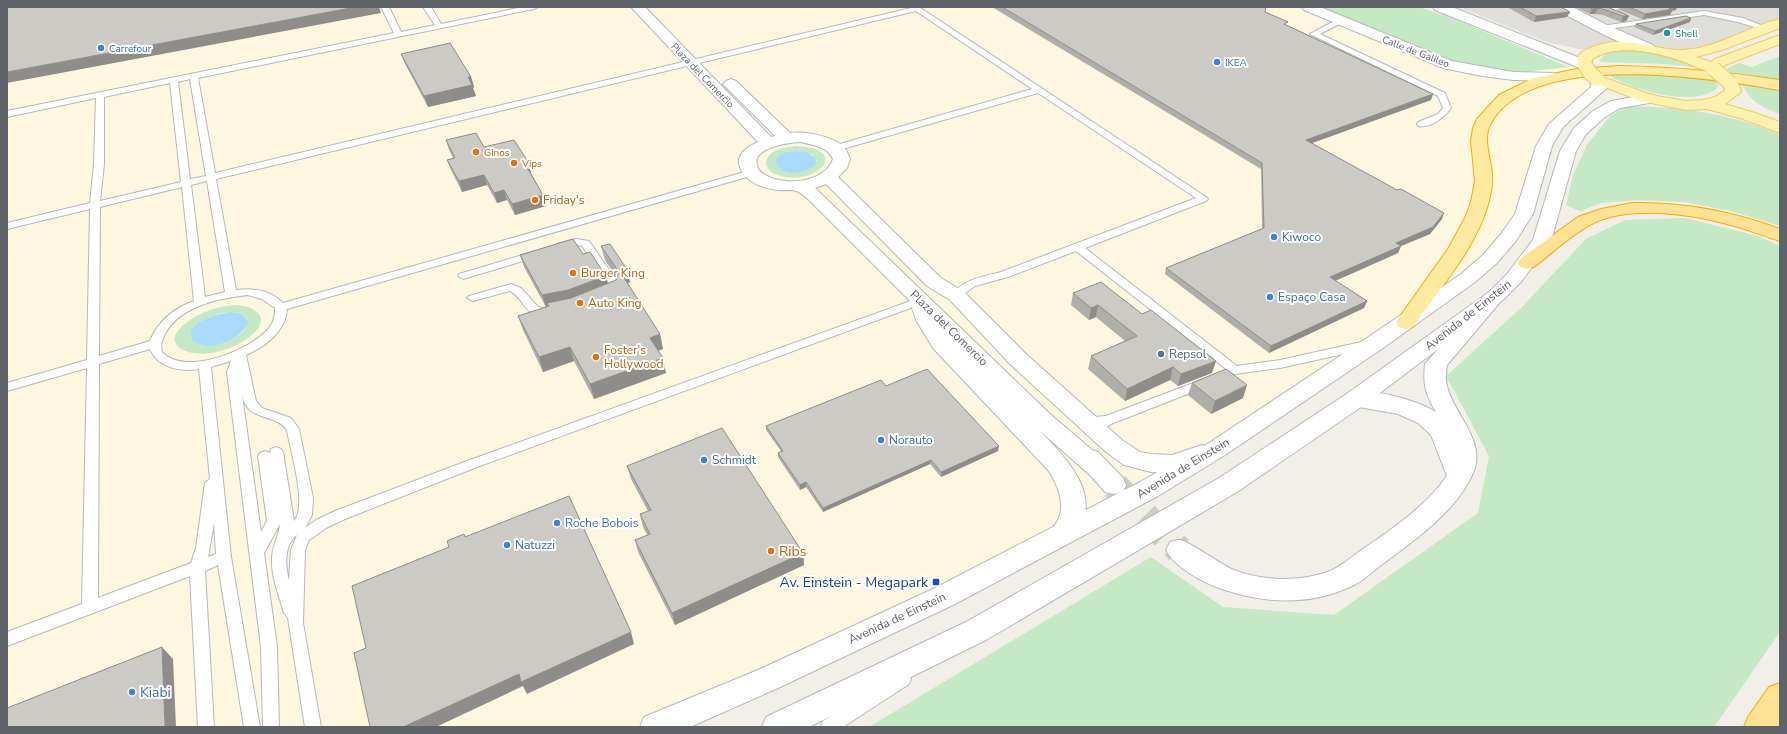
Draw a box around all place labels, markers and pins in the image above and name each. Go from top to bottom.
place label: Shell [1675,27,1698,41]
marker: Shell [1662,28,1672,38]
place label: Carrefour [109,42,152,56]
marker: Carrefour [96,43,106,53]
place label: IKEA [1225,56,1247,70]
marker: IKEA [1212,57,1222,67]
place label: Ginos [484,146,510,160]
marker: Ginos [471,147,481,157]
place label: Vips [521,157,542,171]
marker: Vips [509,158,519,168]
place label: Friday's [543,192,585,208]
marker: Friday's [530,195,540,205]
place label: Kiwoco [1282,229,1321,245]
marker: Kiwoco [1269,232,1279,242]
place label: Burger King [581,265,645,281]
marker: Burger King [568,268,578,278]
place label: Espaço Casa [1278,289,1346,305]
marker: Espaço Casa [1265,292,1275,302]
place label: Auto King [588,295,642,311]
marker: Auto King [575,298,585,308]
place label: Foster's Hollywood [604,342,664,372]
place label: Repsol [1169,346,1207,362]
marker: Repsol [1156,349,1166,359]
marker: Foster's Hollywood [591,352,601,362]
place label: Norauto [889,432,933,448]
marker: Norauto [876,435,886,445]
place label: Schmidt [712,452,757,468]
marker: Schmidt [699,455,709,465]
place label: Roche Bobois [565,515,639,531]
marker: Roche Bobois [552,518,562,528]
place label: Natuzzi [515,537,555,553]
marker: Natuzzi [502,540,512,550]
place label: Ribs [779,542,807,561]
marker: Ribs [766,546,776,556]
place label: Av. Einstein - Megapark [780,573,929,592]
marker: Av. Einstein - Megapark [931,577,941,587]
place label: Kiabi [140,683,171,702]
marker: Kiabi [127,687,137,697]

